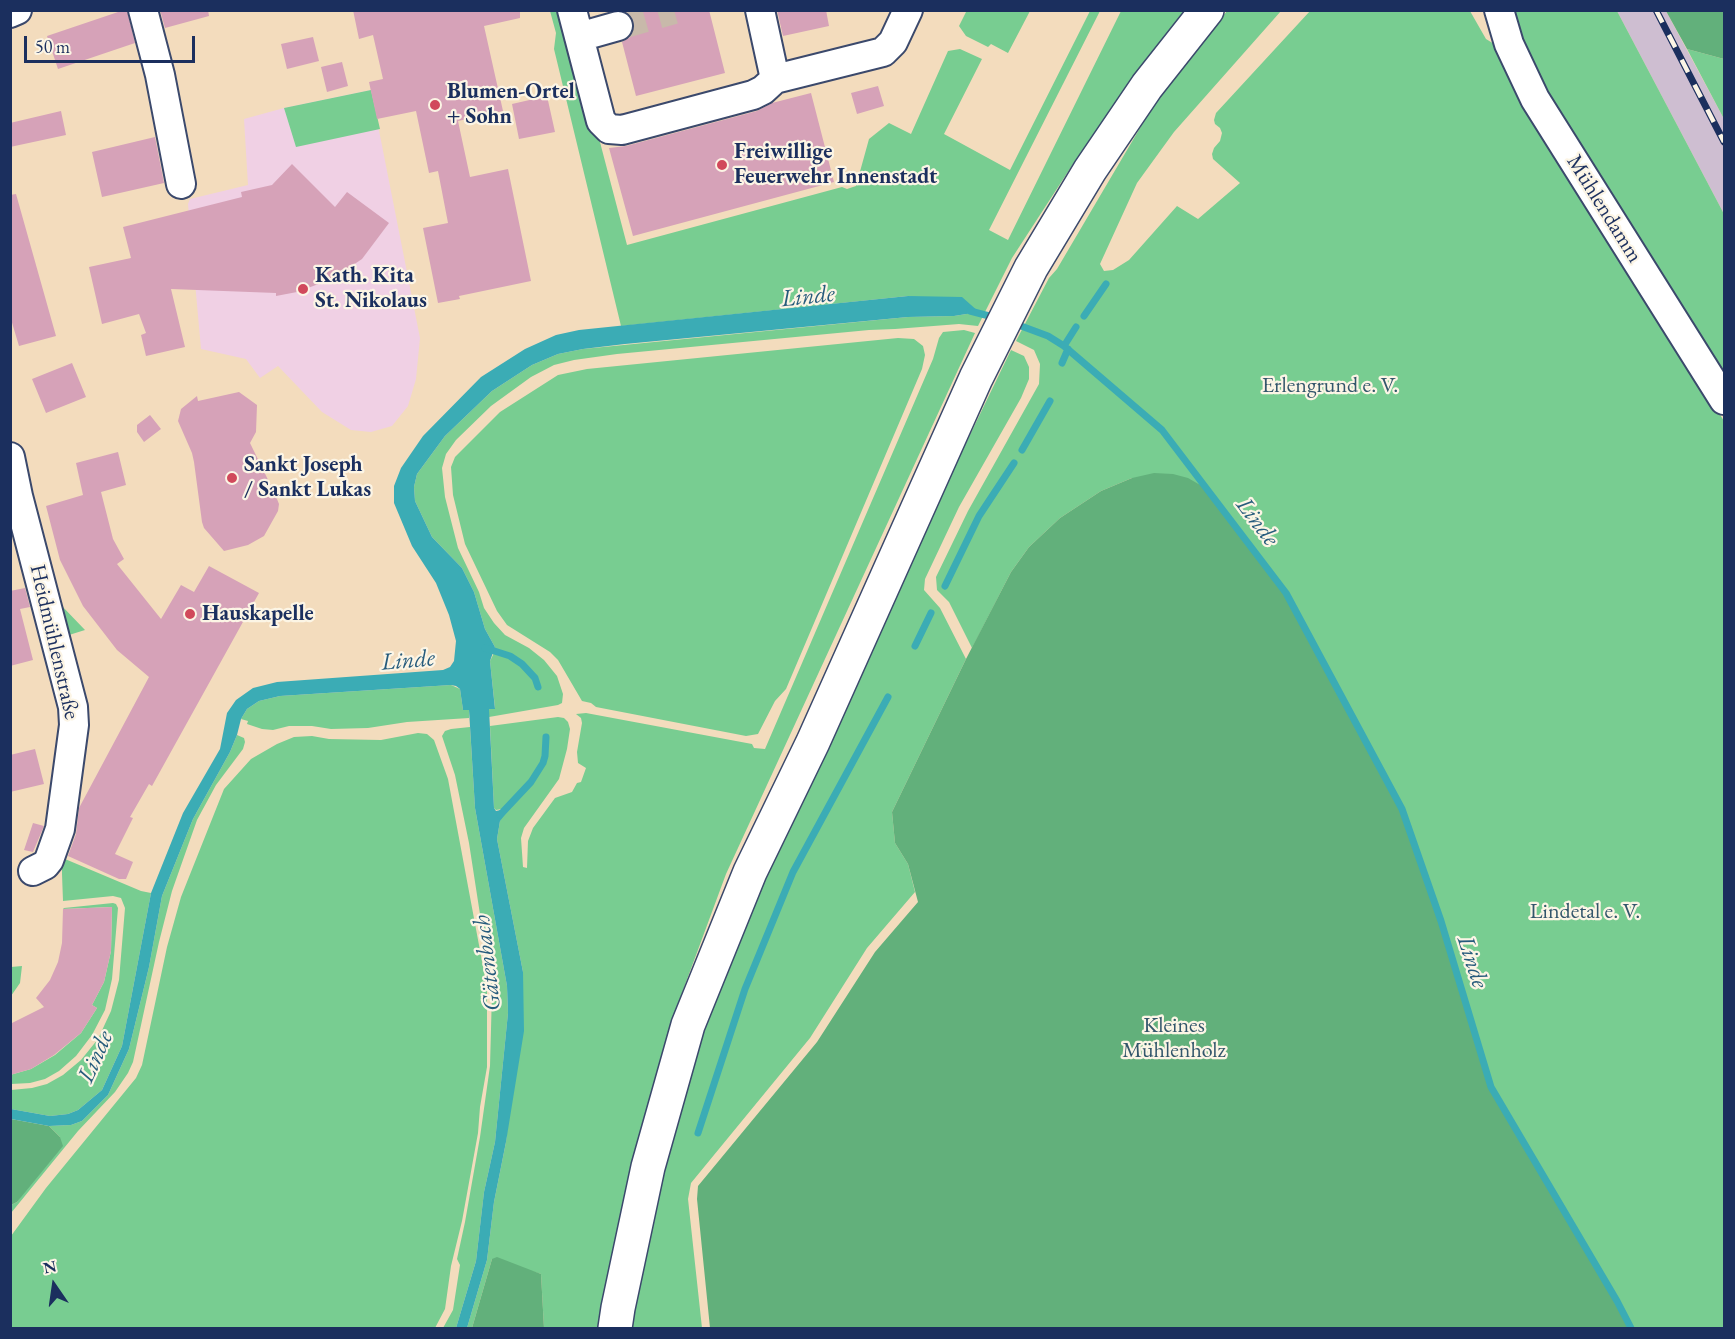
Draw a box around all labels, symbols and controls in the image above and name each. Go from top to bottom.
scale bar [27,24,198,62]
text: 50 m [35,35,70,58]
place label: Blumen-Ortel + Sohn [447,79,575,130]
marker: Blumen-Ortel + Sohn [428,98,442,112]
place label: Freiwillige Feuerwehr Innenstadt [734,139,937,190]
street label: Mühlendamm [1560,150,1648,268]
marker: Freiwillige Feuerwehr Innenstadt [715,158,729,172]
place label: Kath. Kita St. Nikolaus [315,263,427,314]
water label: Linde [780,280,836,314]
marker: Kath. Kita St. Nikolaus [296,282,310,296]
park label: Erlengrund e. V. [1262,373,1398,399]
place label: Sankt Joseph / Sankt Lukas [244,452,371,504]
marker: Sankt Joseph / Sankt Lukas [225,471,239,485]
water label: Linde [1229,492,1285,552]
street label: Heidmühlenstraße [23,562,85,722]
place label: Hauskapelle [202,601,314,627]
marker: Hauskapelle [183,607,197,621]
water label: Linde [380,644,436,678]
park label: Lindetal e. V. [1530,899,1640,925]
water label: Gätenbach [468,913,508,1013]
water label: Linde [1450,932,1494,992]
park label: Kleines Mühlenholz [1122,1013,1226,1064]
water label: Linde [72,1027,120,1087]
north arrow [24,1255,84,1315]
text: N [41,1255,59,1279]

